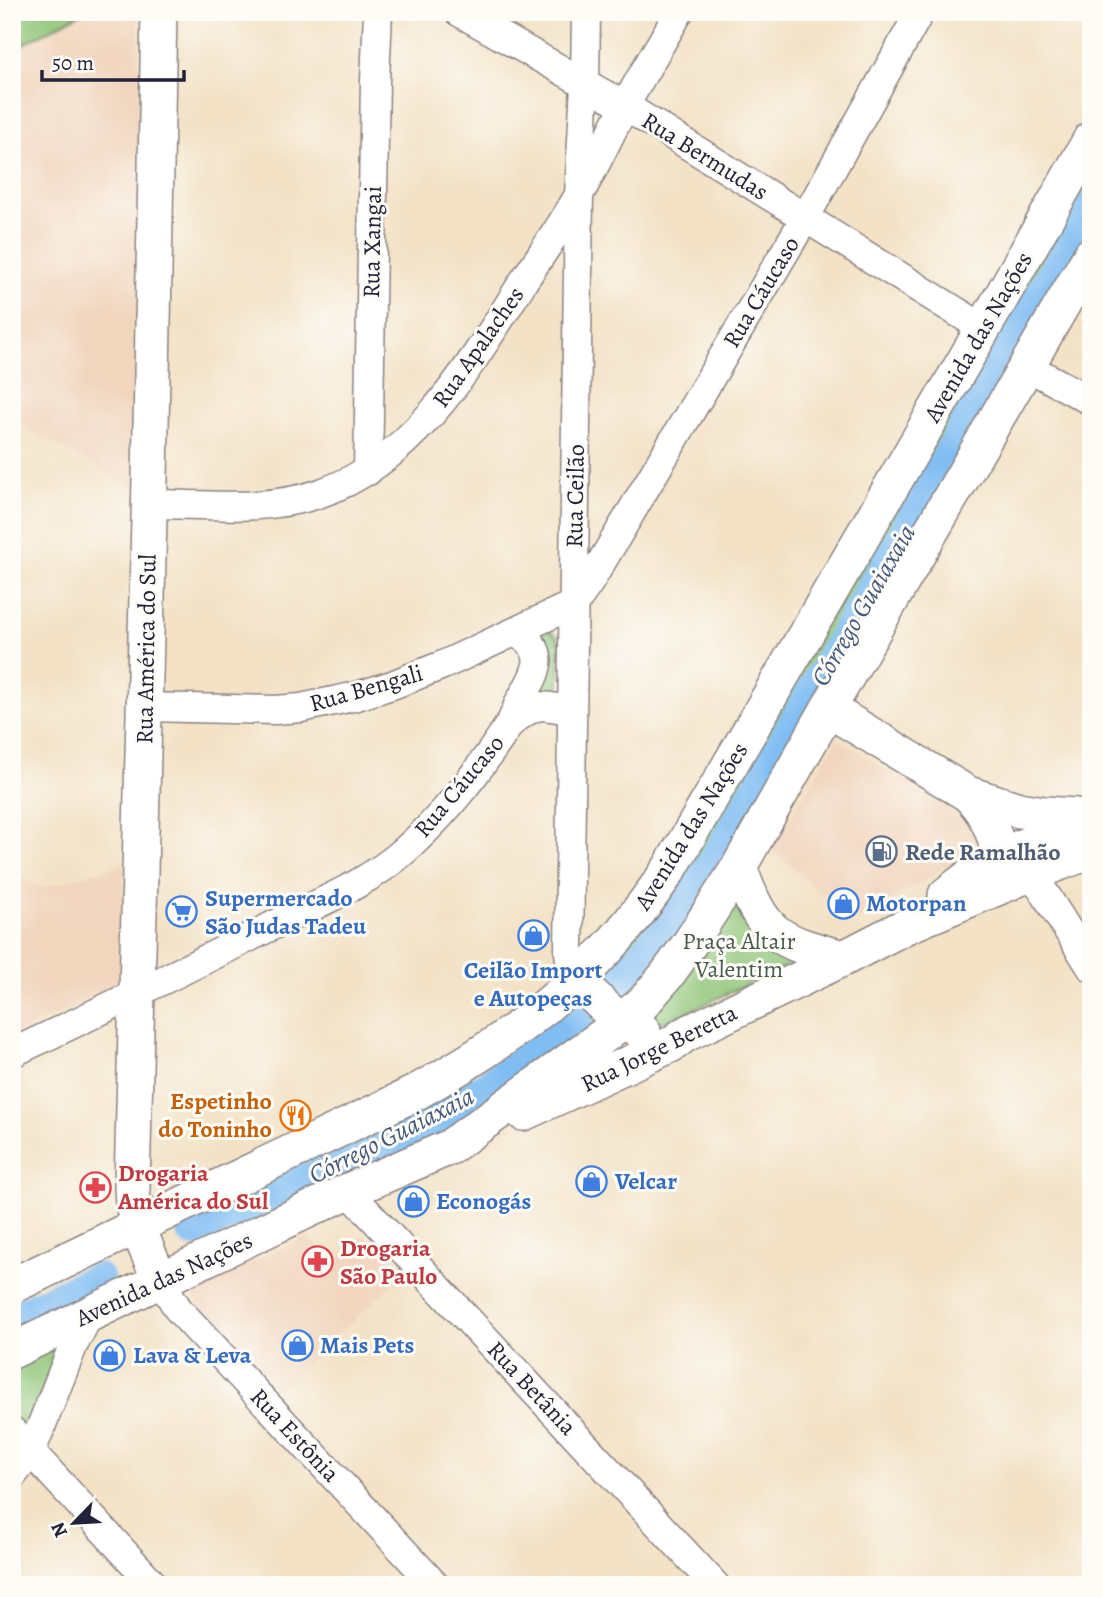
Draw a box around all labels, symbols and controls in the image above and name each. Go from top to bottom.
scale bar [42,38,184,82]
text: 50 m [52,49,94,77]
street label: Rua Bermudas [636,104,774,208]
street label: Rua Xangai [355,186,389,298]
street label: Rua Cáucaso [715,230,807,354]
street label: Avenida das Nações [916,246,1040,429]
street label: Rua Apalaches [425,280,531,414]
street label: Rua Ceilão [558,444,592,548]
water label: Córrego Guaiaxaia [803,518,924,692]
street label: Rua América do Sul [128,554,164,744]
street label: Rua Bengali [306,657,426,719]
street label: Rua Cáucaso [407,728,511,844]
street label: Avenida das Nações [626,736,755,917]
fuel station icon: Rede Ramalhão [865,835,899,869]
place label: Rede Ramalhão [905,836,1061,868]
place label: Supermercado São Judas Tadeu [205,882,367,942]
shop icon: Motorpan [826,886,860,920]
place label: Motorpan [866,887,967,919]
supermarket icon: Supermercado São Judas Tadeu [165,895,199,929]
shop icon: Ceilão Import e Autopeças [516,919,550,953]
park label: Praça Altair Valentim [682,925,796,985]
place label: Ceilão Import e Autopeças [464,954,602,1014]
street label: Rua Jorge Beretta [576,996,743,1100]
water label: Córrego Guaiaxaia [303,1079,480,1192]
place label: Espetinho do Toninho [158,1085,272,1145]
restaurant icon: Espetinho do Toninho [278,1098,312,1132]
place label: Drogaria América do Sul [117,1157,269,1217]
shop icon: Velcar [575,1164,609,1198]
place label: Velcar [614,1165,677,1197]
pharmacy icon: Drogaria América do Sul [78,1170,112,1204]
shop icon: Econogás [396,1184,430,1218]
place label: Econogás [436,1185,531,1217]
street label: Avenida das Nações [69,1224,258,1334]
place label: Drogaria São Paulo [340,1232,437,1292]
pharmacy icon: Drogaria São Paulo [300,1245,334,1279]
shop icon: Mais Pets [280,1328,314,1362]
place label: Mais Pets [320,1329,414,1361]
street label: Rua Betânia [480,1334,584,1443]
shop icon: Lava & Leva [93,1338,127,1372]
place label: Lava & Leva [133,1339,252,1371]
street label: Rua Estônia [243,1381,347,1490]
north arrow [38,1488,108,1558]
text: N [45,1518,74,1542]

